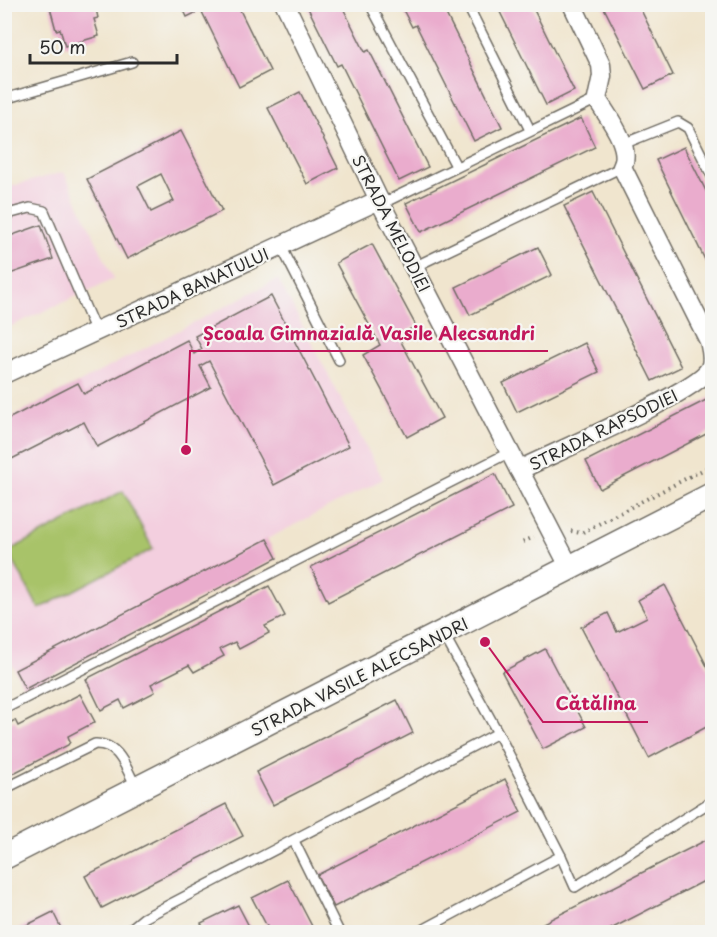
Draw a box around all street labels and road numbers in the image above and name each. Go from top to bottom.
street label: STRADA MELODIEI [347,150,437,296]
street label: STRADA BANATULUI [111,241,273,333]
street label: STRADA RAPSODIEI [525,383,681,475]
street label: STRADA VASILE ALECSANDRI [246,611,472,741]

